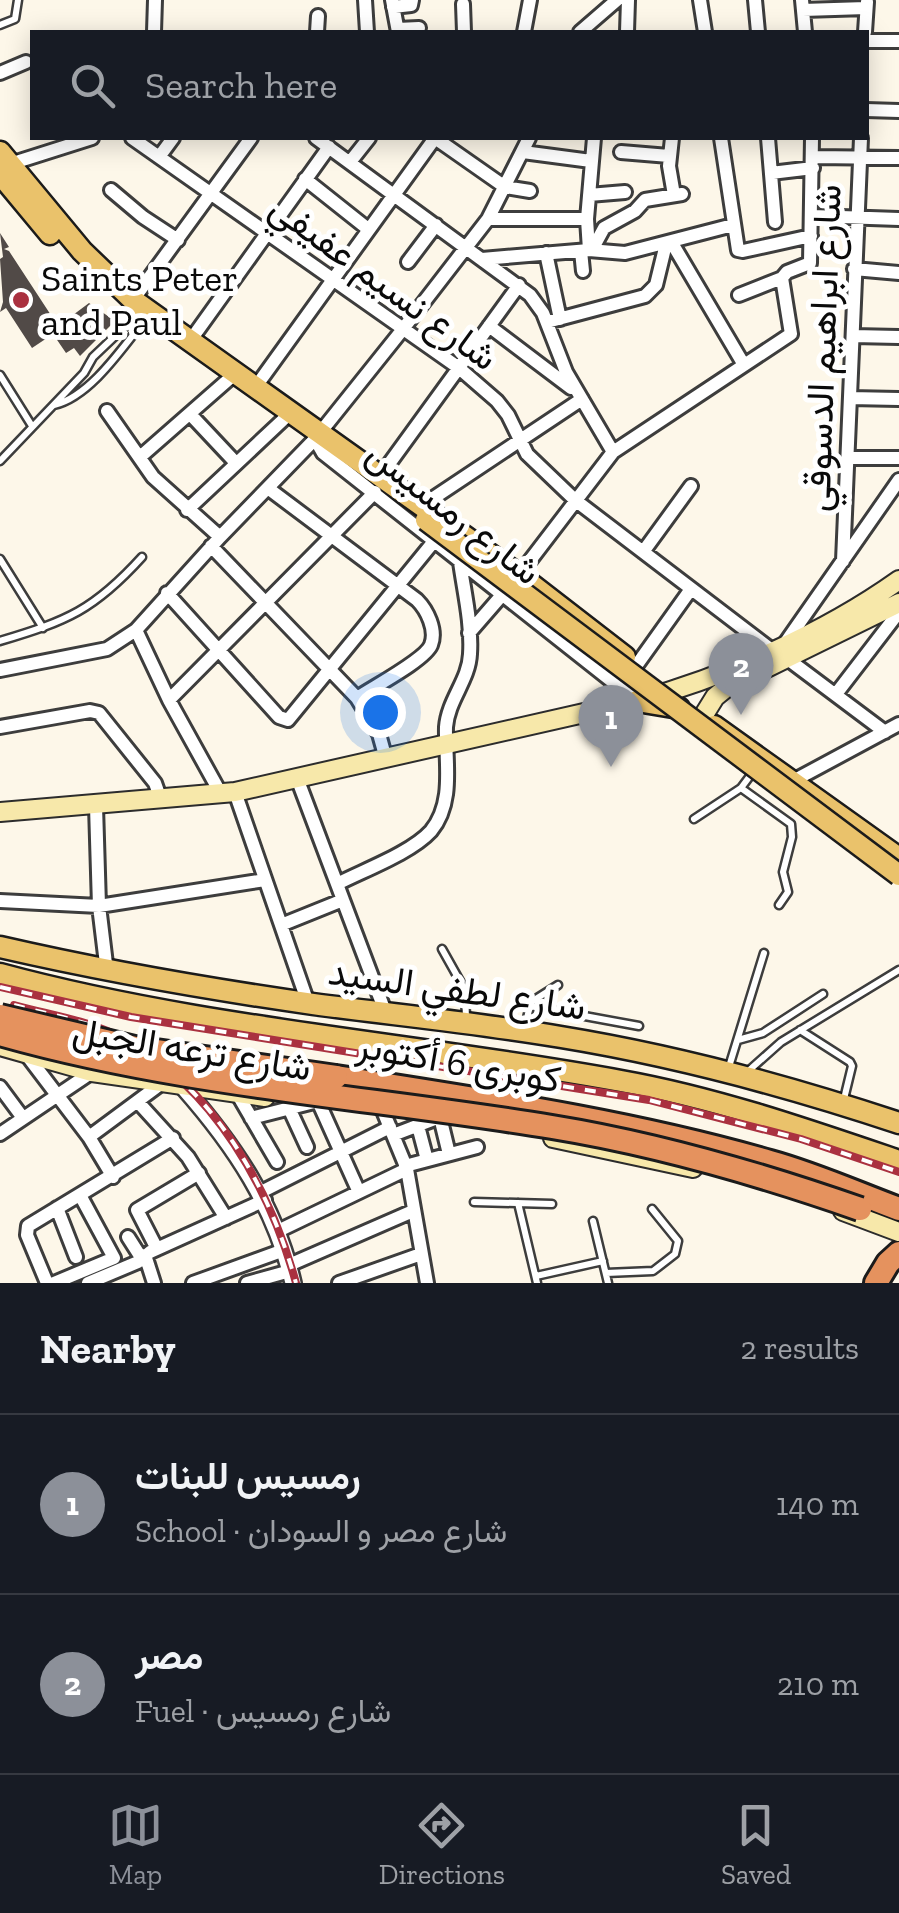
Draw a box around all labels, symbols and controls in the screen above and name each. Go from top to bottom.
search box [30,30,869,140]
icon: search [65,58,120,113]
text: Search here [145,62,337,108]
street label: شارع ابراهيم الدسوقي [793,183,859,513]
street label: شارع نسيم عفيفي [256,184,507,387]
place label: Saints Peter and Paul [41,255,238,345]
marker: Saints Peter and Paul [10,289,32,311]
street label: شارع رمسيس [356,430,550,597]
pin: 2 [708,632,774,715]
pin: 1 [578,684,644,767]
your location [355,687,406,738]
street label: شارع لطفي السيد [324,948,589,1038]
street label: شارع ترعه الجبل [69,1007,315,1094]
street label: كوبرى 6 أكتوبر [353,1021,564,1103]
text: Nearby [40,1323,176,1374]
text: 2 results [740,1329,859,1367]
text: رمسيس للبنات [135,1453,361,1499]
text: 1 [66,1485,79,1523]
text: 140 m [776,1485,859,1523]
text: School · شارع مصر و السودان [135,1512,507,1550]
text: مصر [135,1633,203,1679]
text: 2 [64,1665,81,1703]
text: 210 m [777,1665,859,1703]
text: Fuel · شارع رمسيس [135,1692,391,1730]
tab: Map [108,1798,163,1891]
tab: Directions [379,1798,505,1891]
tab: Saved [721,1798,791,1891]

